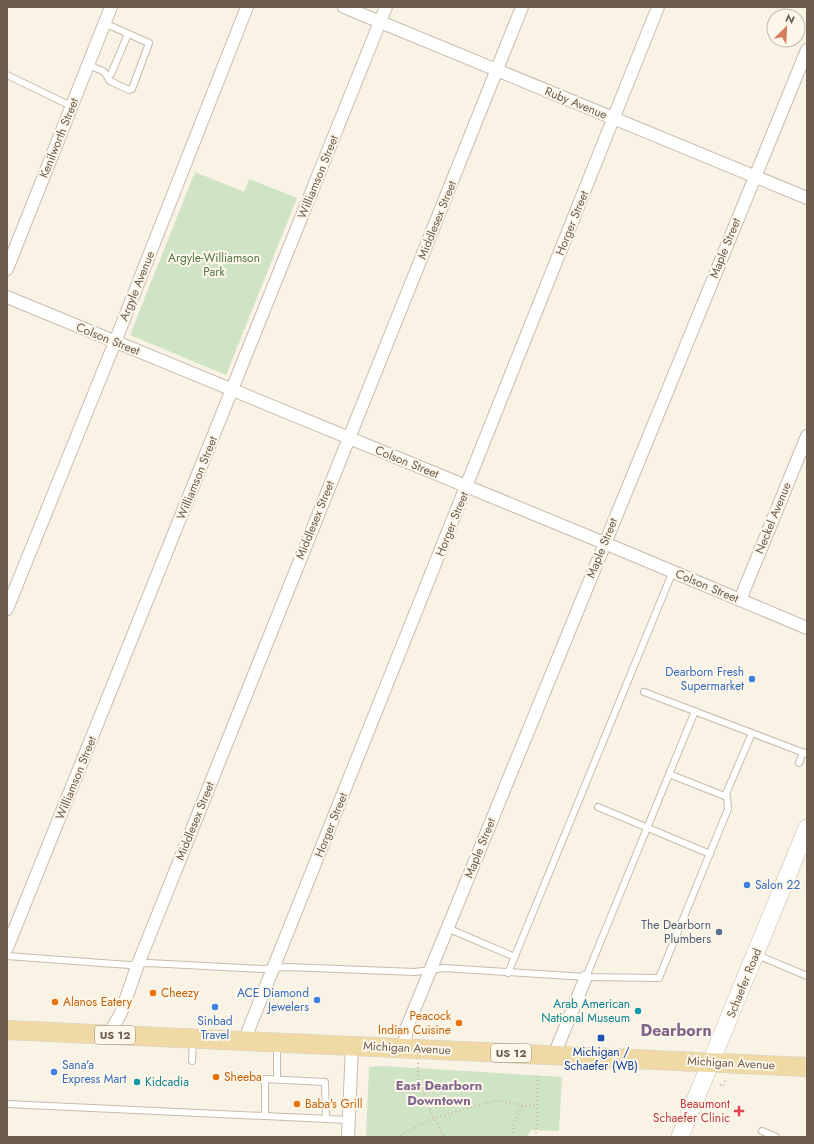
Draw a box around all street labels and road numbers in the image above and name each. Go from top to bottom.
street label: Ruby Avenue [542,82,610,124]
street label: Kenilworth Street [35,95,83,181]
street label: Williamson Street [293,132,343,221]
street label: Middlesex Street [413,178,461,262]
street label: Horger Street [551,188,593,258]
street label: Maple Street [705,215,745,281]
street label: Argyle Avenue [115,248,159,324]
street label: Colson Street [73,318,143,360]
street label: Williamson Street [172,433,222,522]
street label: Colson Street [372,441,442,483]
street label: Middlesex Street [291,478,339,562]
street label: Neckel Avenue [750,479,796,557]
street label: Horger Street [431,489,473,559]
street label: Maple Street [582,515,622,581]
street label: Colson Street [672,565,742,608]
street label: Williamson Street [51,733,101,822]
street label: Middlesex Street [171,779,219,863]
street label: Horger Street [310,790,352,860]
street label: Maple Street [460,815,500,881]
street label: Schaefer Road [722,945,766,1021]
road number: US 12 [95,1026,135,1044]
street label: Michigan Avenue [363,1037,451,1059]
road number: US 12 [491,1044,531,1062]
street label: Michigan Avenue [687,1052,775,1074]

